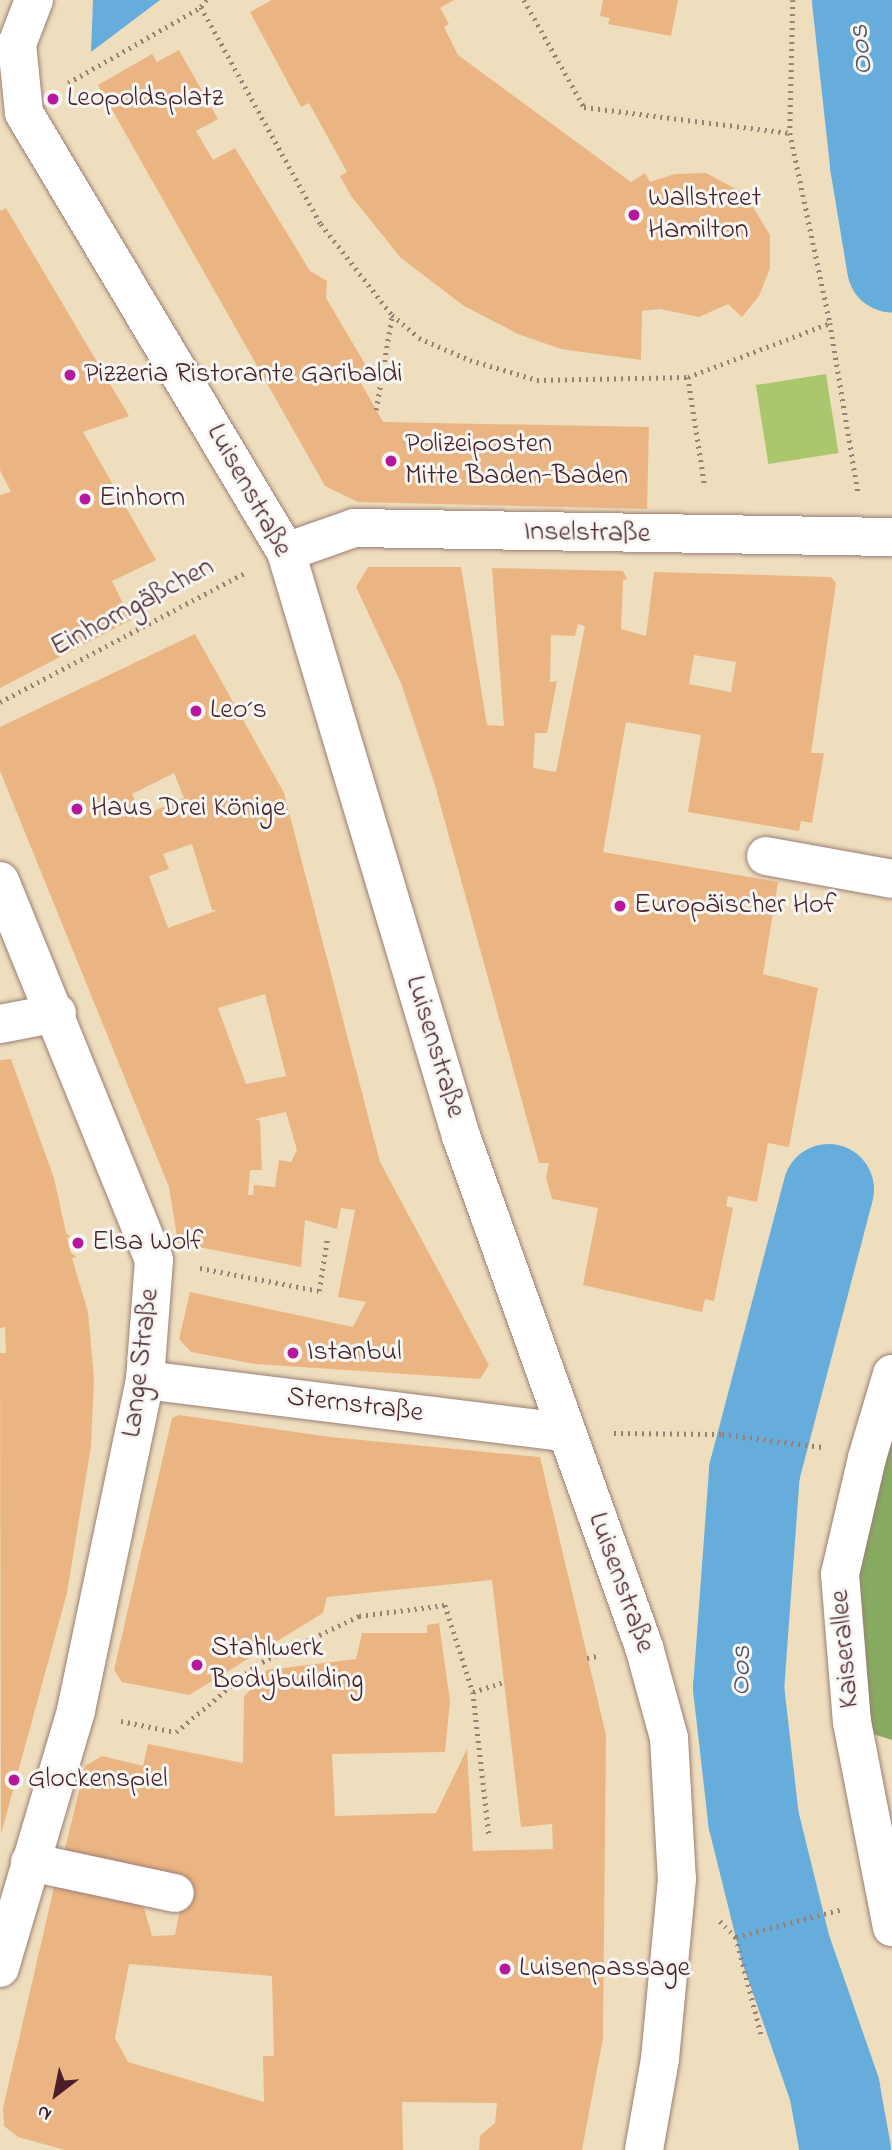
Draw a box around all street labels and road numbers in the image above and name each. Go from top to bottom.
street label: Luisenstraße [198,419,298,563]
street label: Inselstraße [523,516,651,552]
street label: Einhorngäßchen [46,551,220,665]
street label: Luisenstraße [397,972,471,1122]
street label: Lange Straße [116,1287,168,1439]
street label: Sternstraße [285,1381,425,1431]
street label: Luisenstraße [579,1508,661,1658]
street label: Kaiserallee [824,1588,868,1710]

